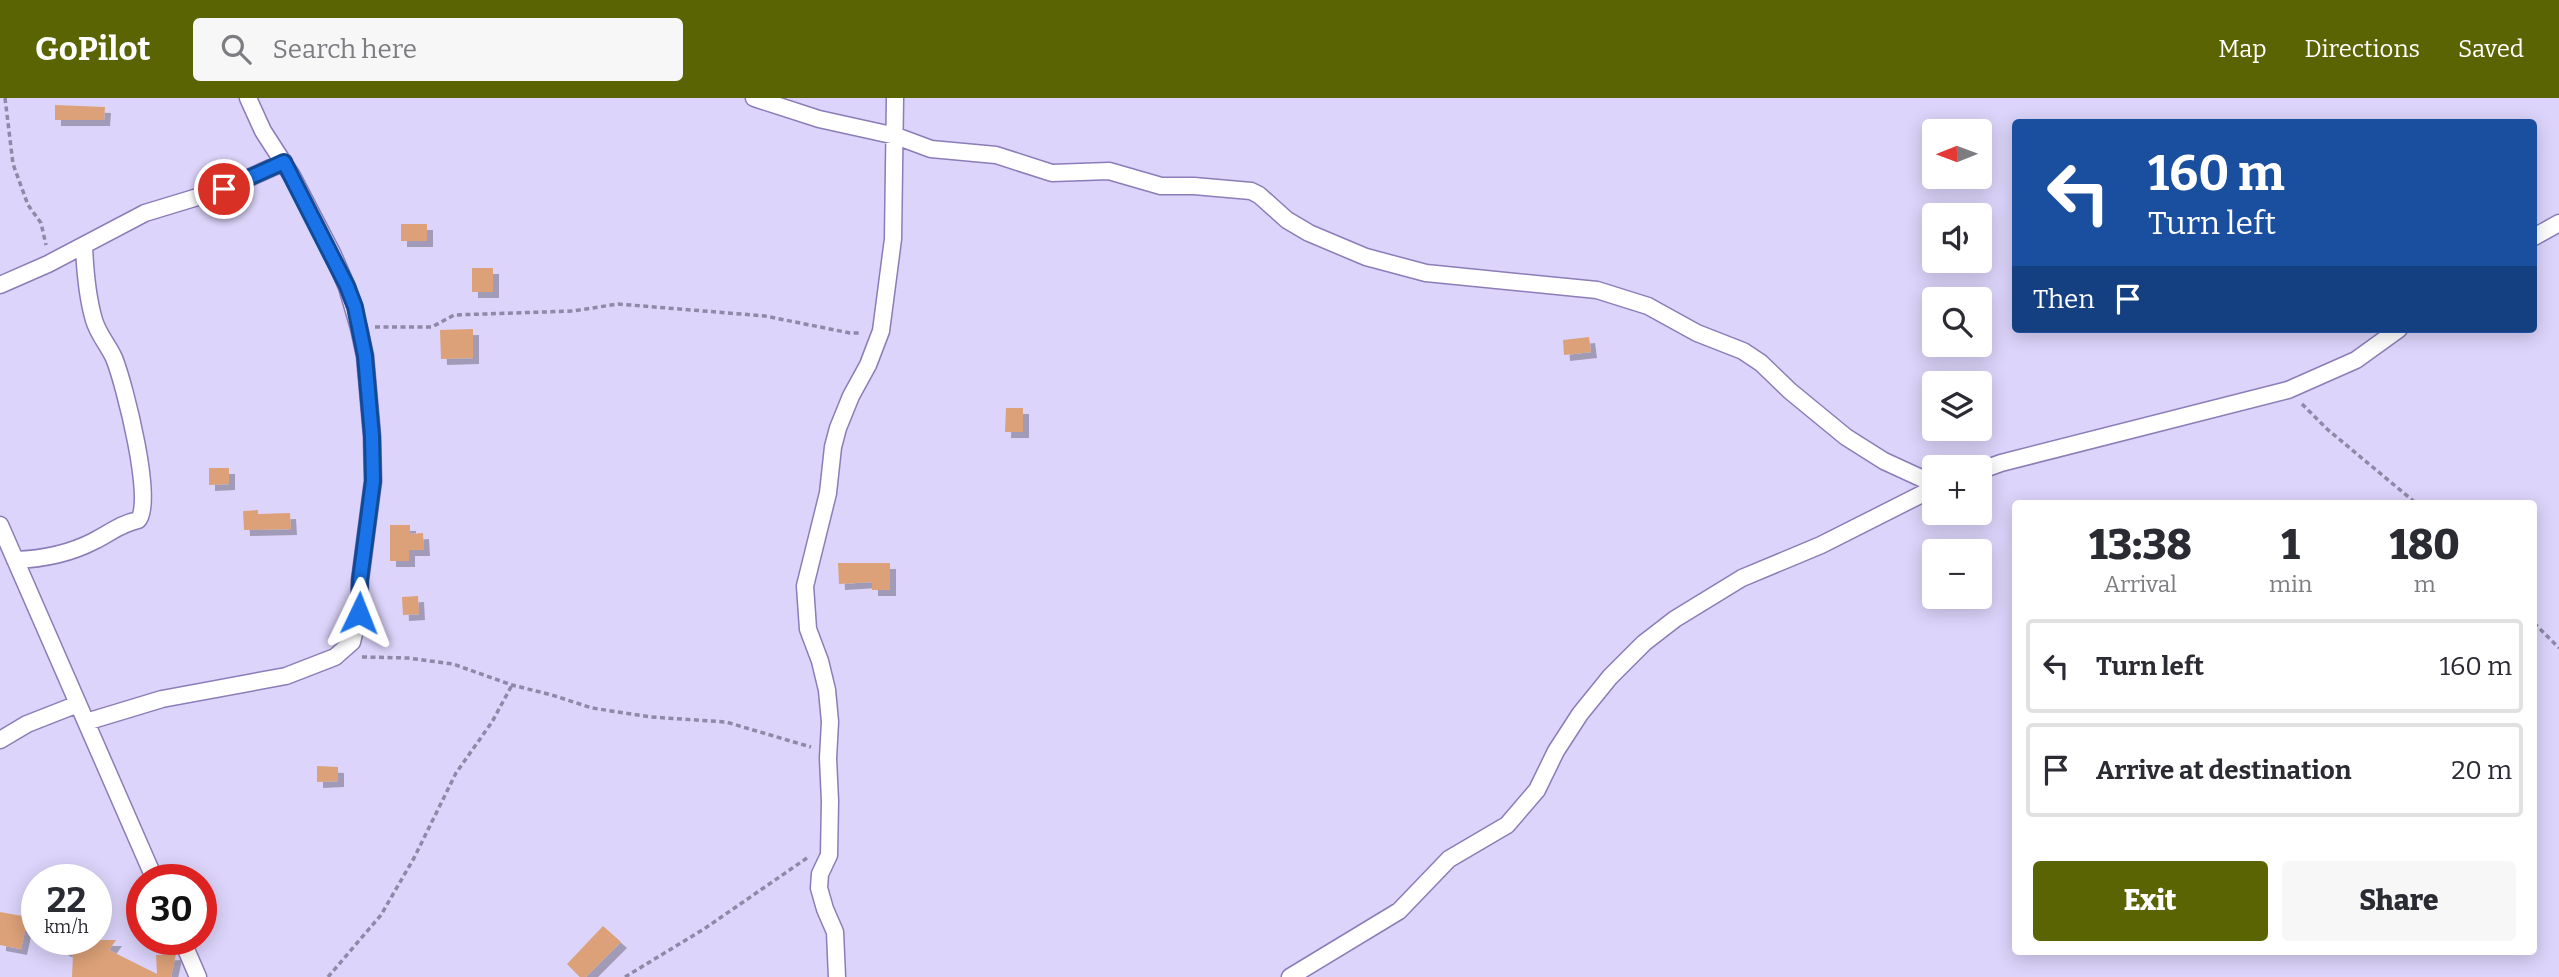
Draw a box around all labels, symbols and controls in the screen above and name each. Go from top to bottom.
search box [193,18,683,81]
text: GoPilot [35,29,151,69]
icon: search [217,30,255,68]
text: Search here [273,34,417,65]
text: Map [2218,35,2267,63]
text: Directions [2305,35,2420,63]
text: Saved [2458,35,2524,63]
north arrow [1922,119,1992,189]
map controls [1922,119,1992,609]
text: 160 m [2148,144,2285,203]
icon: left [2033,147,2124,238]
pin [194,159,254,219]
icon: arrive [205,170,243,208]
button: sound [1922,203,1992,273]
text: Turn left [2148,204,2276,242]
icon: arrive [2109,280,2147,318]
text: Then [2033,284,2095,315]
button: search [1922,287,1992,357]
button: layers [1922,371,1992,441]
button: + [1922,455,1992,525]
text: 13:38 [2089,520,2192,570]
text: 1 [2281,520,2300,570]
text: 180 [2389,520,2460,570]
button: − [1922,539,1992,609]
text: Arrival [2104,570,2177,598]
text: min [2269,570,2312,598]
text: m [2414,570,2436,598]
position arrow [322,576,396,650]
icon: left [2037,647,2075,685]
text: Turn left [2096,651,2204,682]
text: 160 m [2440,651,2512,682]
icon: arrive [2037,751,2075,789]
text: Arrive at destination [2096,755,2351,786]
text: 20 m [2451,755,2512,786]
button: Exit [2033,861,2268,941]
button: Share [2282,861,2516,941]
speed limit sign: 30 [126,864,217,955]
text: 22 [47,879,86,921]
text: km/h [44,916,89,938]

